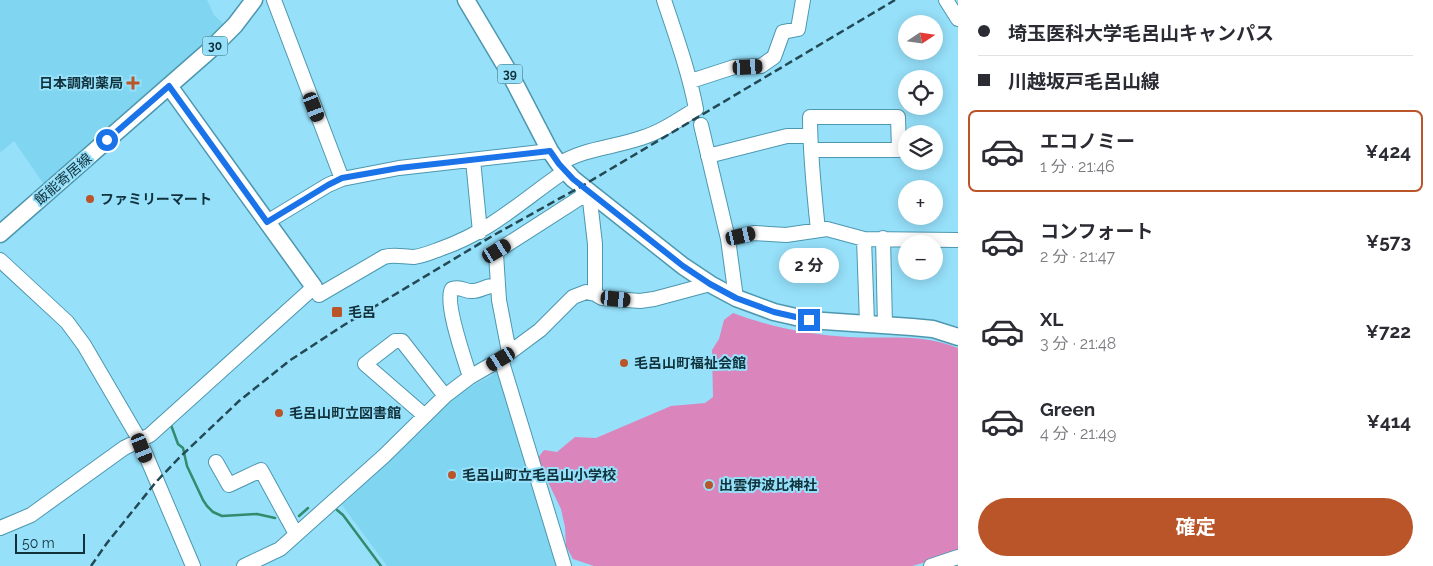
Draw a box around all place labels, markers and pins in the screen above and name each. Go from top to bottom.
place label: 日本調剤薬局 [39,75,123,91]
marker: 日本調剤薬局 [127,77,139,89]
place label: ファミリーマート [100,191,212,207]
marker: ファミリーマート [84,193,96,205]
place label: 毛呂 [348,304,376,320]
marker: 毛呂 [330,305,344,319]
place label: 毛呂山町福祉会館 [634,355,746,371]
marker: 毛呂山町福祉会館 [618,357,630,369]
place label: 毛呂山町立図書館 [289,405,401,421]
marker: 毛呂山町立図書館 [273,407,285,419]
place label: 毛呂山町立毛呂山小学校 [462,467,616,483]
marker: 毛呂山町立毛呂山小学校 [446,469,458,481]
place label: 出雲伊波比神社 [719,477,817,493]
marker: 出雲伊波比神社 [703,479,715,491]

